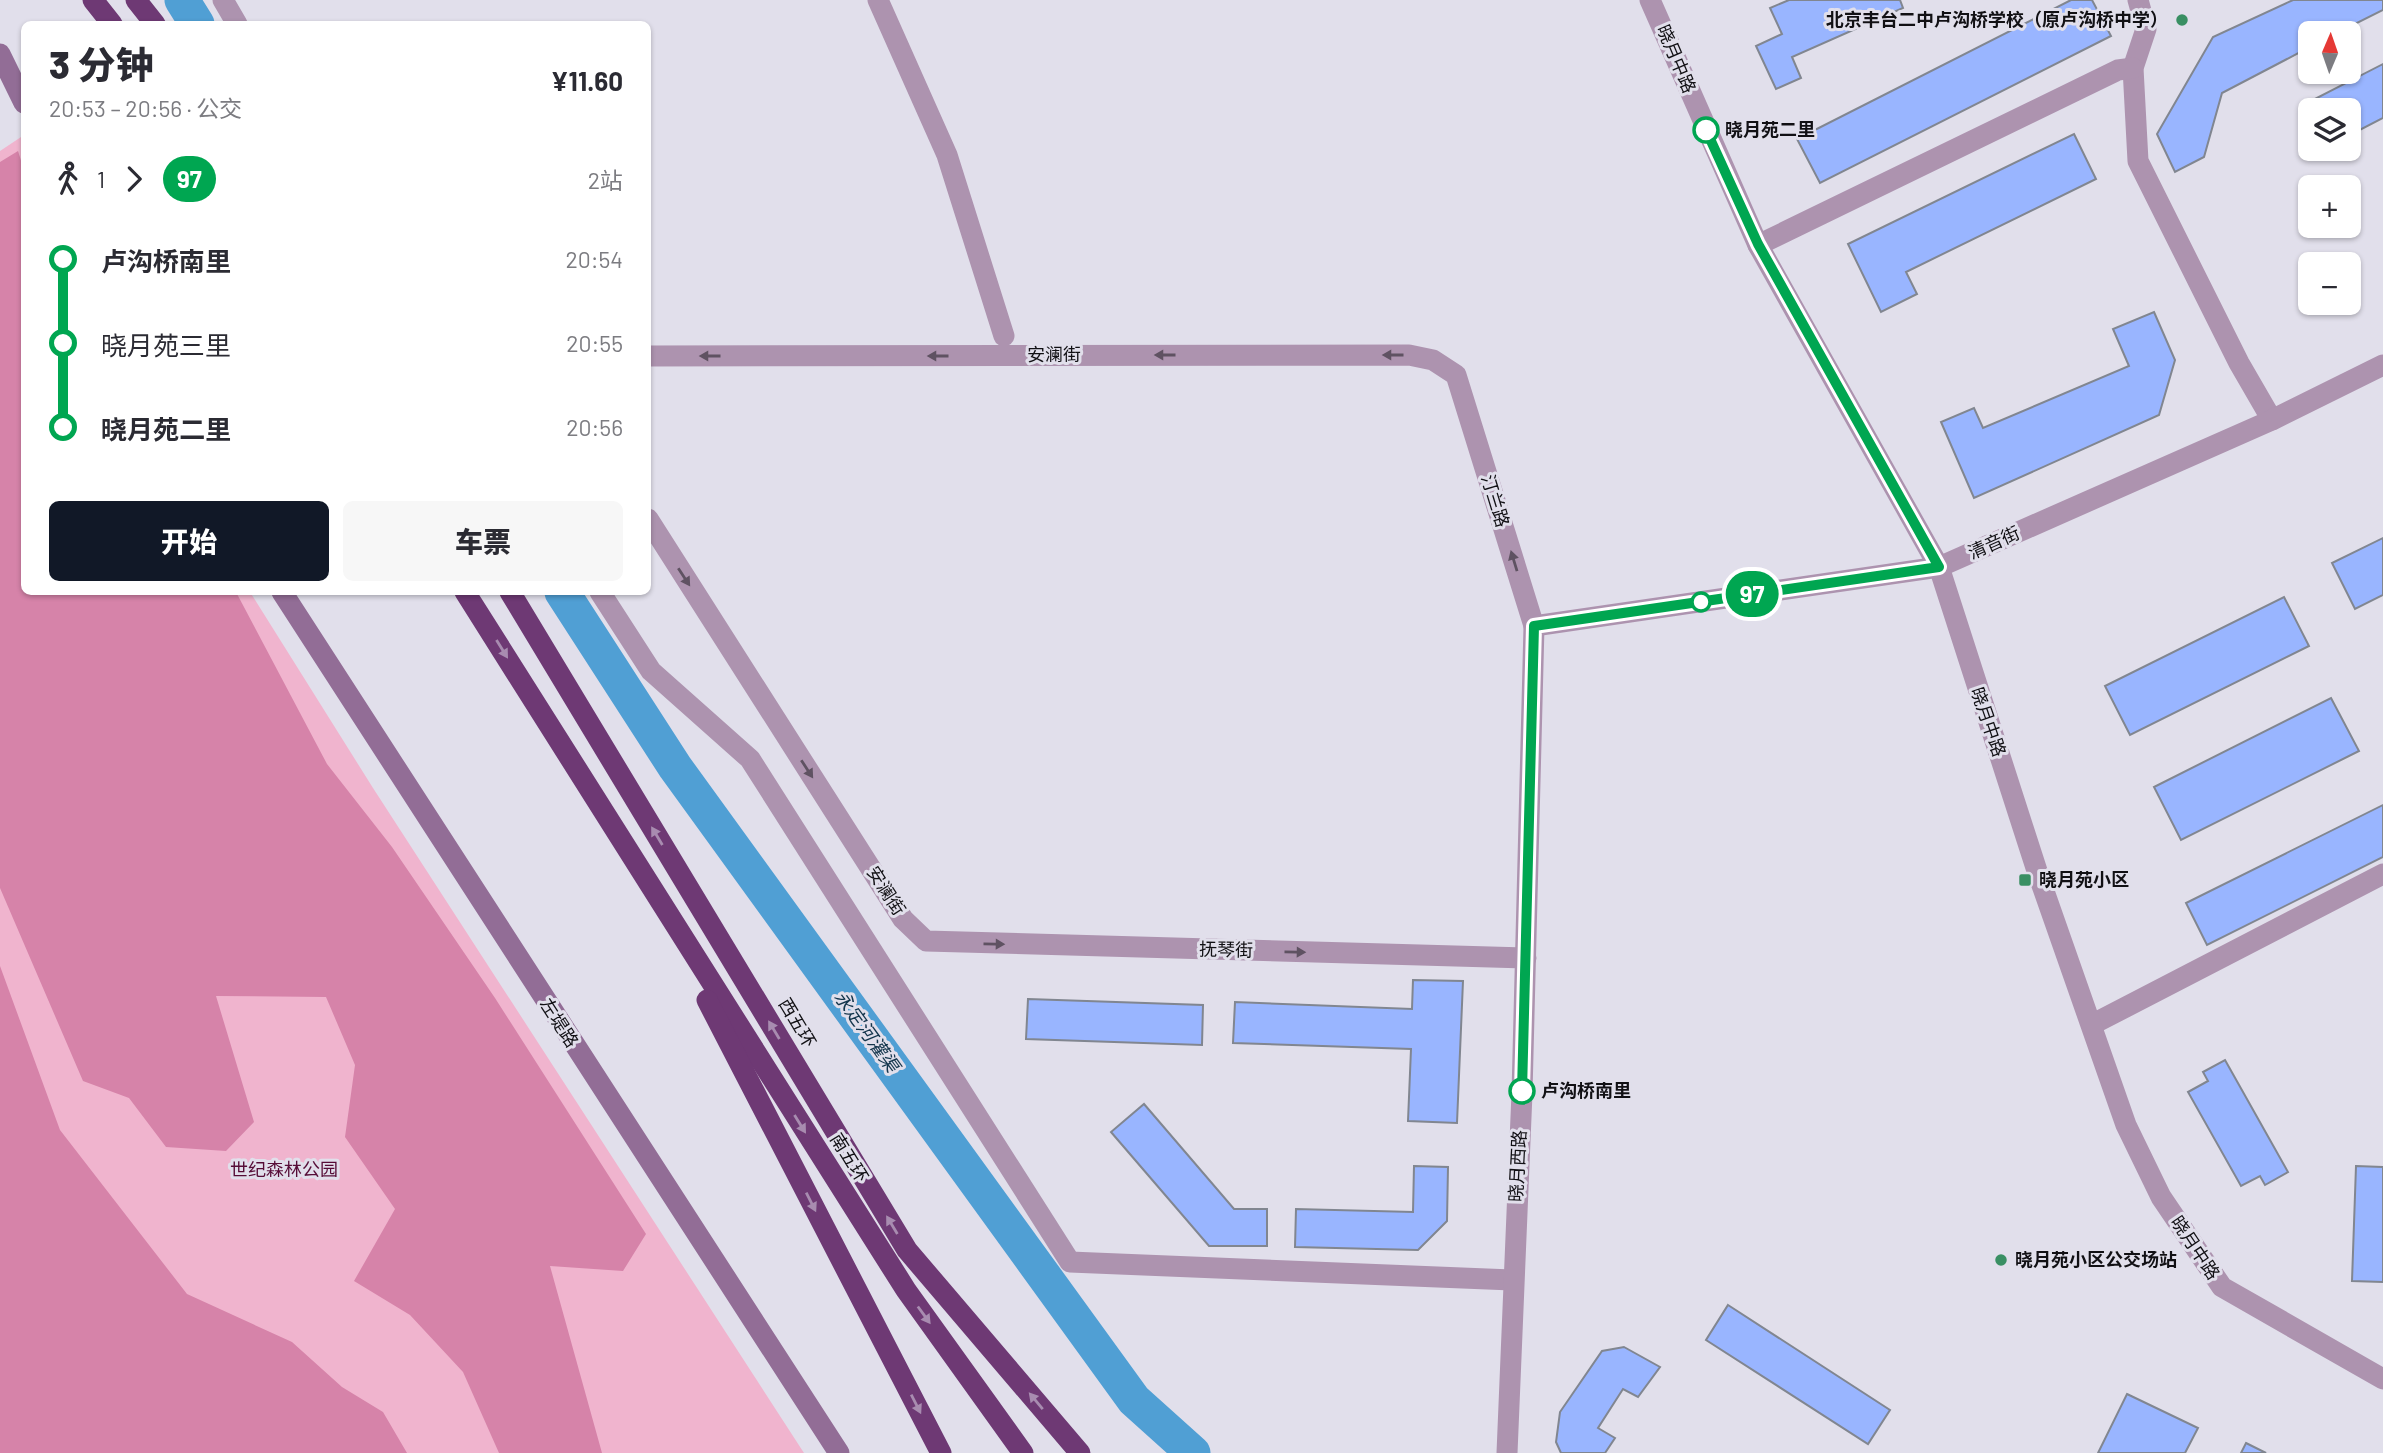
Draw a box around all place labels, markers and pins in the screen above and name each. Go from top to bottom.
place label: 北京丰台二中卢沟桥学校（原卢沟桥中学） [1826,8,2168,30]
marker: 北京丰台二中卢沟桥学校（原卢沟桥中学） [2174,12,2190,28]
marker: 晓月苑二里 [1693,117,1719,143]
place label: 晓月苑二里 [1725,118,1815,140]
unlabelled marker [1691,592,1711,612]
place label: 晓月苑小区 [2039,868,2129,890]
marker: 晓月苑小区 [2017,872,2033,888]
marker: 卢沟桥南里 [1509,1078,1535,1104]
place label: 卢沟桥南里 [1541,1079,1631,1101]
place label: 晓月苑小区公交场站 [2015,1248,2177,1270]
marker: 晓月苑小区公交场站 [1993,1252,2009,1268]

